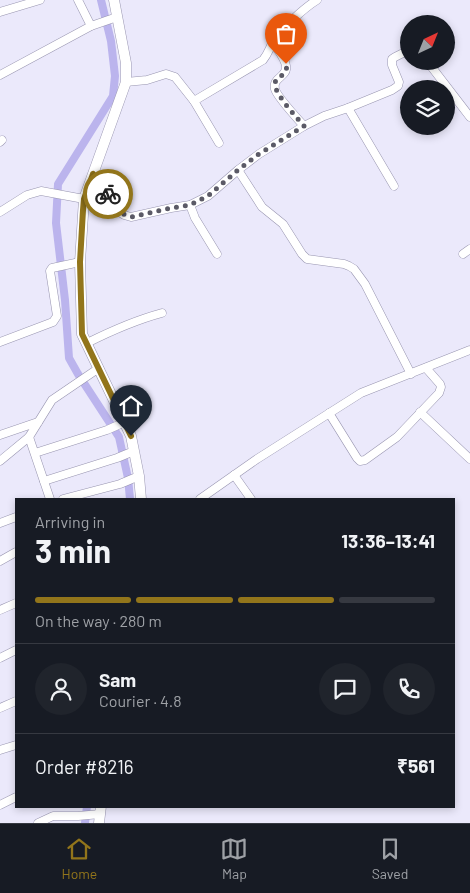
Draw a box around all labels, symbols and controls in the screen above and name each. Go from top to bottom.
pin [265,13,307,64]
north arrow [400,15,455,70]
map controls [400,15,455,135]
icon: bag [272,20,300,48]
button: layers [400,80,455,135]
courier [83,169,133,219]
icon: bike [94,180,122,208]
pin [110,385,152,436]
icon: home [117,392,145,420]
text: Arriving in [35,512,105,531]
text: 13:36–13:41 [341,529,435,552]
text: 3 min [35,531,111,569]
text: On the way · 280 m [35,611,162,630]
button: person [35,663,87,715]
button: chat [319,663,371,715]
button: phone [383,663,435,715]
text: Sam [99,668,136,691]
text: Courier · 4.8 [99,691,182,710]
text: ₹561 [397,754,435,777]
text: Order #8216 [35,755,134,778]
tab: Home [62,835,97,882]
tab: Map [220,835,248,882]
tab: Saved [372,835,408,882]

